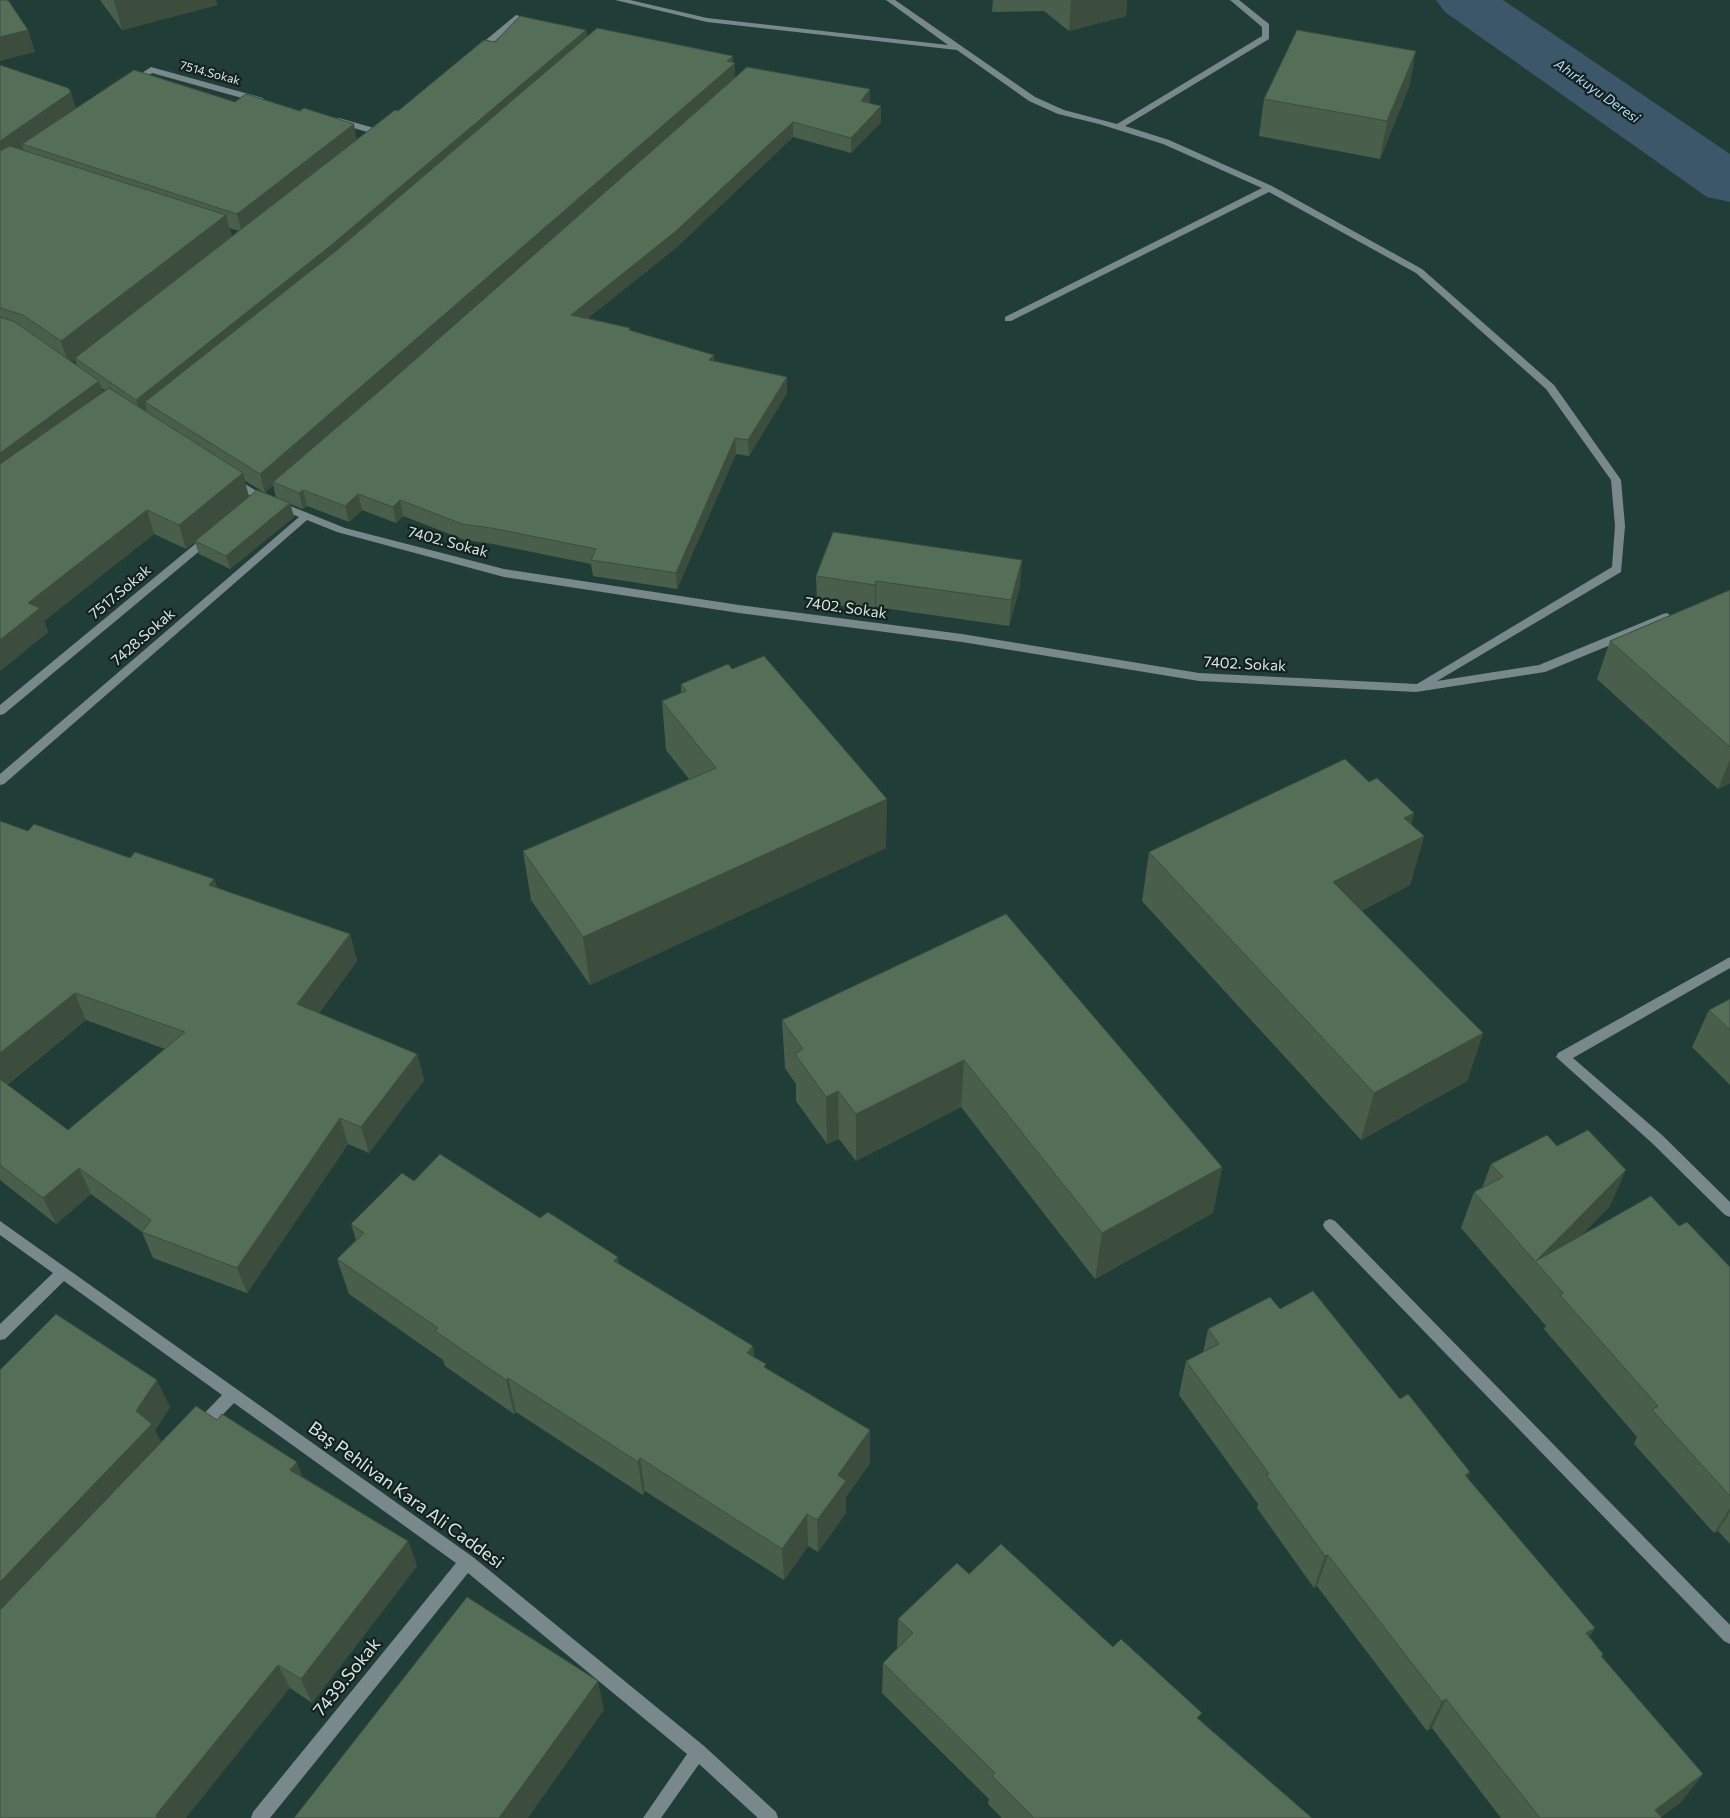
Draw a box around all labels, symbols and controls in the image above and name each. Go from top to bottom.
water label: Ahırkuyu Deresi [1551,55,1643,127]
street label: 7514.Sokak [178,58,242,88]
street label: 7402. Sokak [406,523,490,561]
street label: 7517.Sokak [85,561,155,623]
street label: 7402. Sokak [804,593,888,623]
street label: 7428.Sokak [108,605,178,669]
street label: 7402. Sokak [1203,653,1287,675]
street label: Baş Pehlivan Kara Ali Caddesi [304,1417,508,1573]
street label: 7439.Sokak [309,1633,385,1721]

